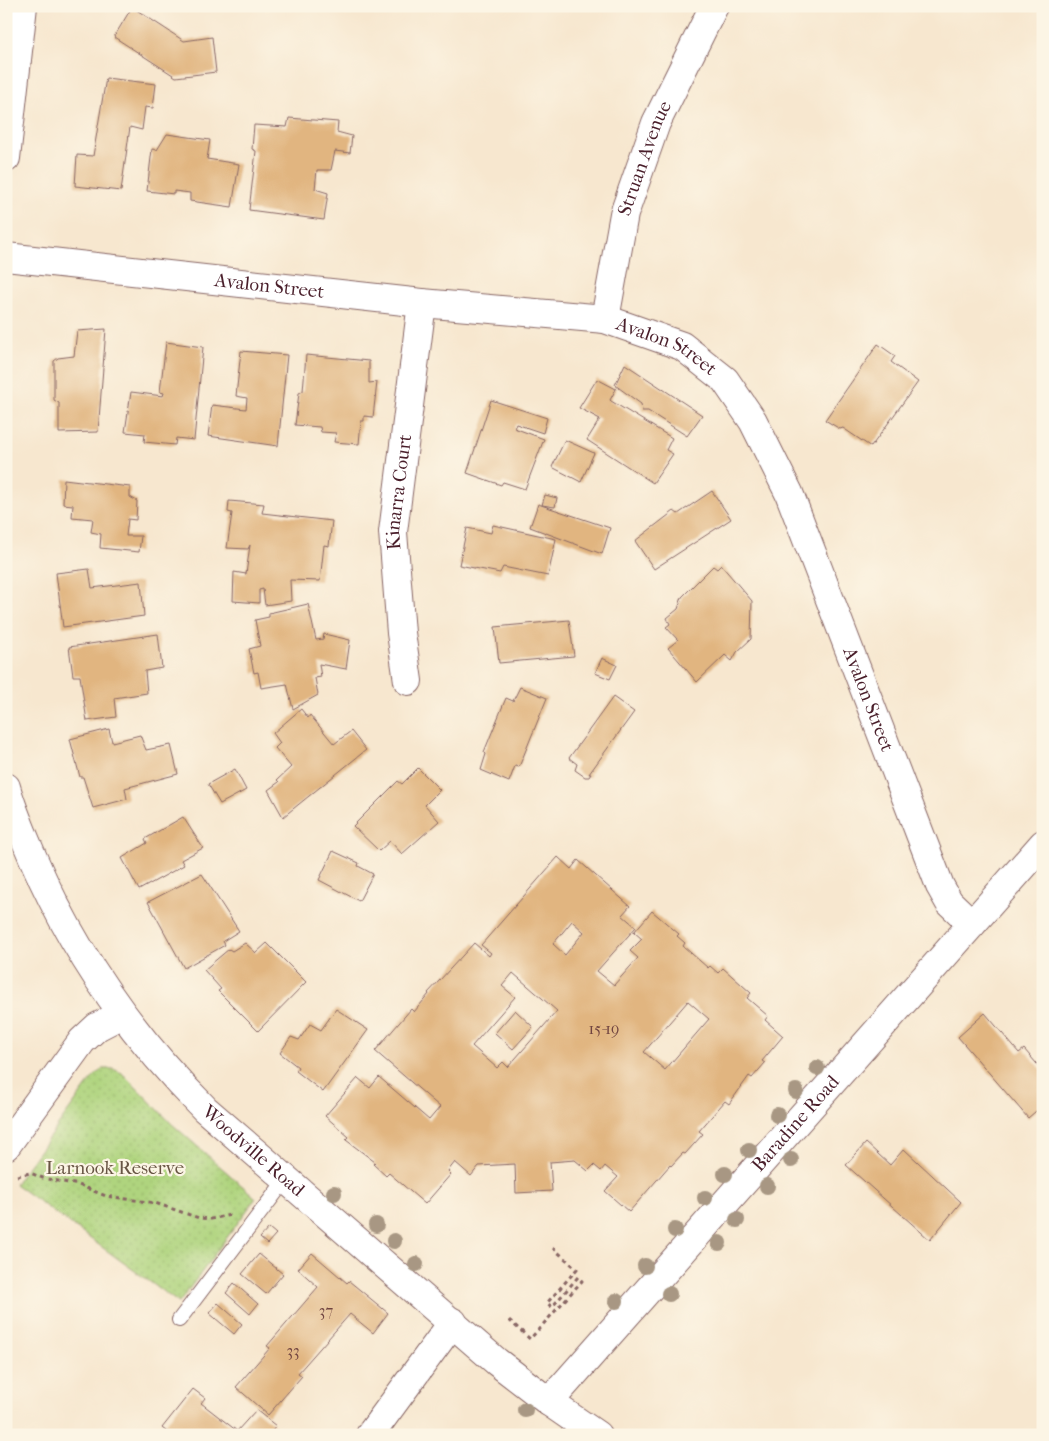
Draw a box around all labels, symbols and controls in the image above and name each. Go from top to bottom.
street label: Struan Avenue [613,97,676,219]
street label: Avalon Street [213,269,325,303]
street label: Avalon Street [612,313,721,380]
street label: Kinarra Court [382,433,416,551]
street label: Avalon Street [838,643,898,755]
house number: 15-19 [589,1019,619,1038]
street label: Baradine Road [747,1070,844,1176]
street label: Woodville Road [197,1100,309,1202]
park label: Larnook Reserve [46,1157,184,1179]
house number: 37 [319,1301,333,1320]
house number: 33 [286,1341,300,1360]

